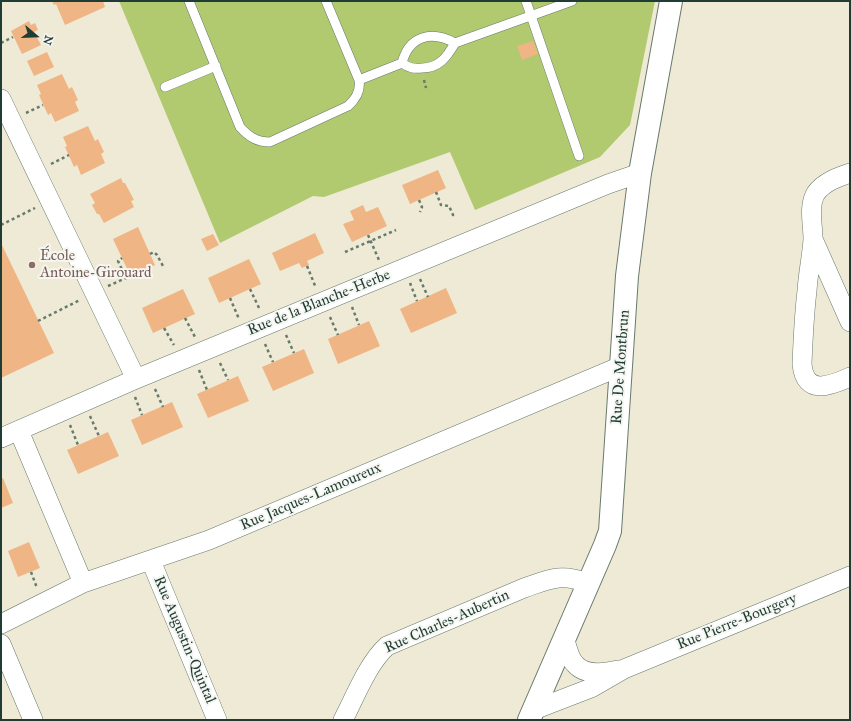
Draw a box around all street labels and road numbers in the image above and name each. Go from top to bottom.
street label: Rue de la Blanche-Herbe [245,266,393,340]
street label: Rue De Montbrun [608,309,634,425]
street label: Rue Jacques-Lamoureux [238,459,384,535]
street label: Rue Augustin-Quintal [149,574,219,706]
street label: Rue Charles-Aubertin [382,586,512,658]
street label: Rue Pierre-Bourgery [675,590,799,654]

